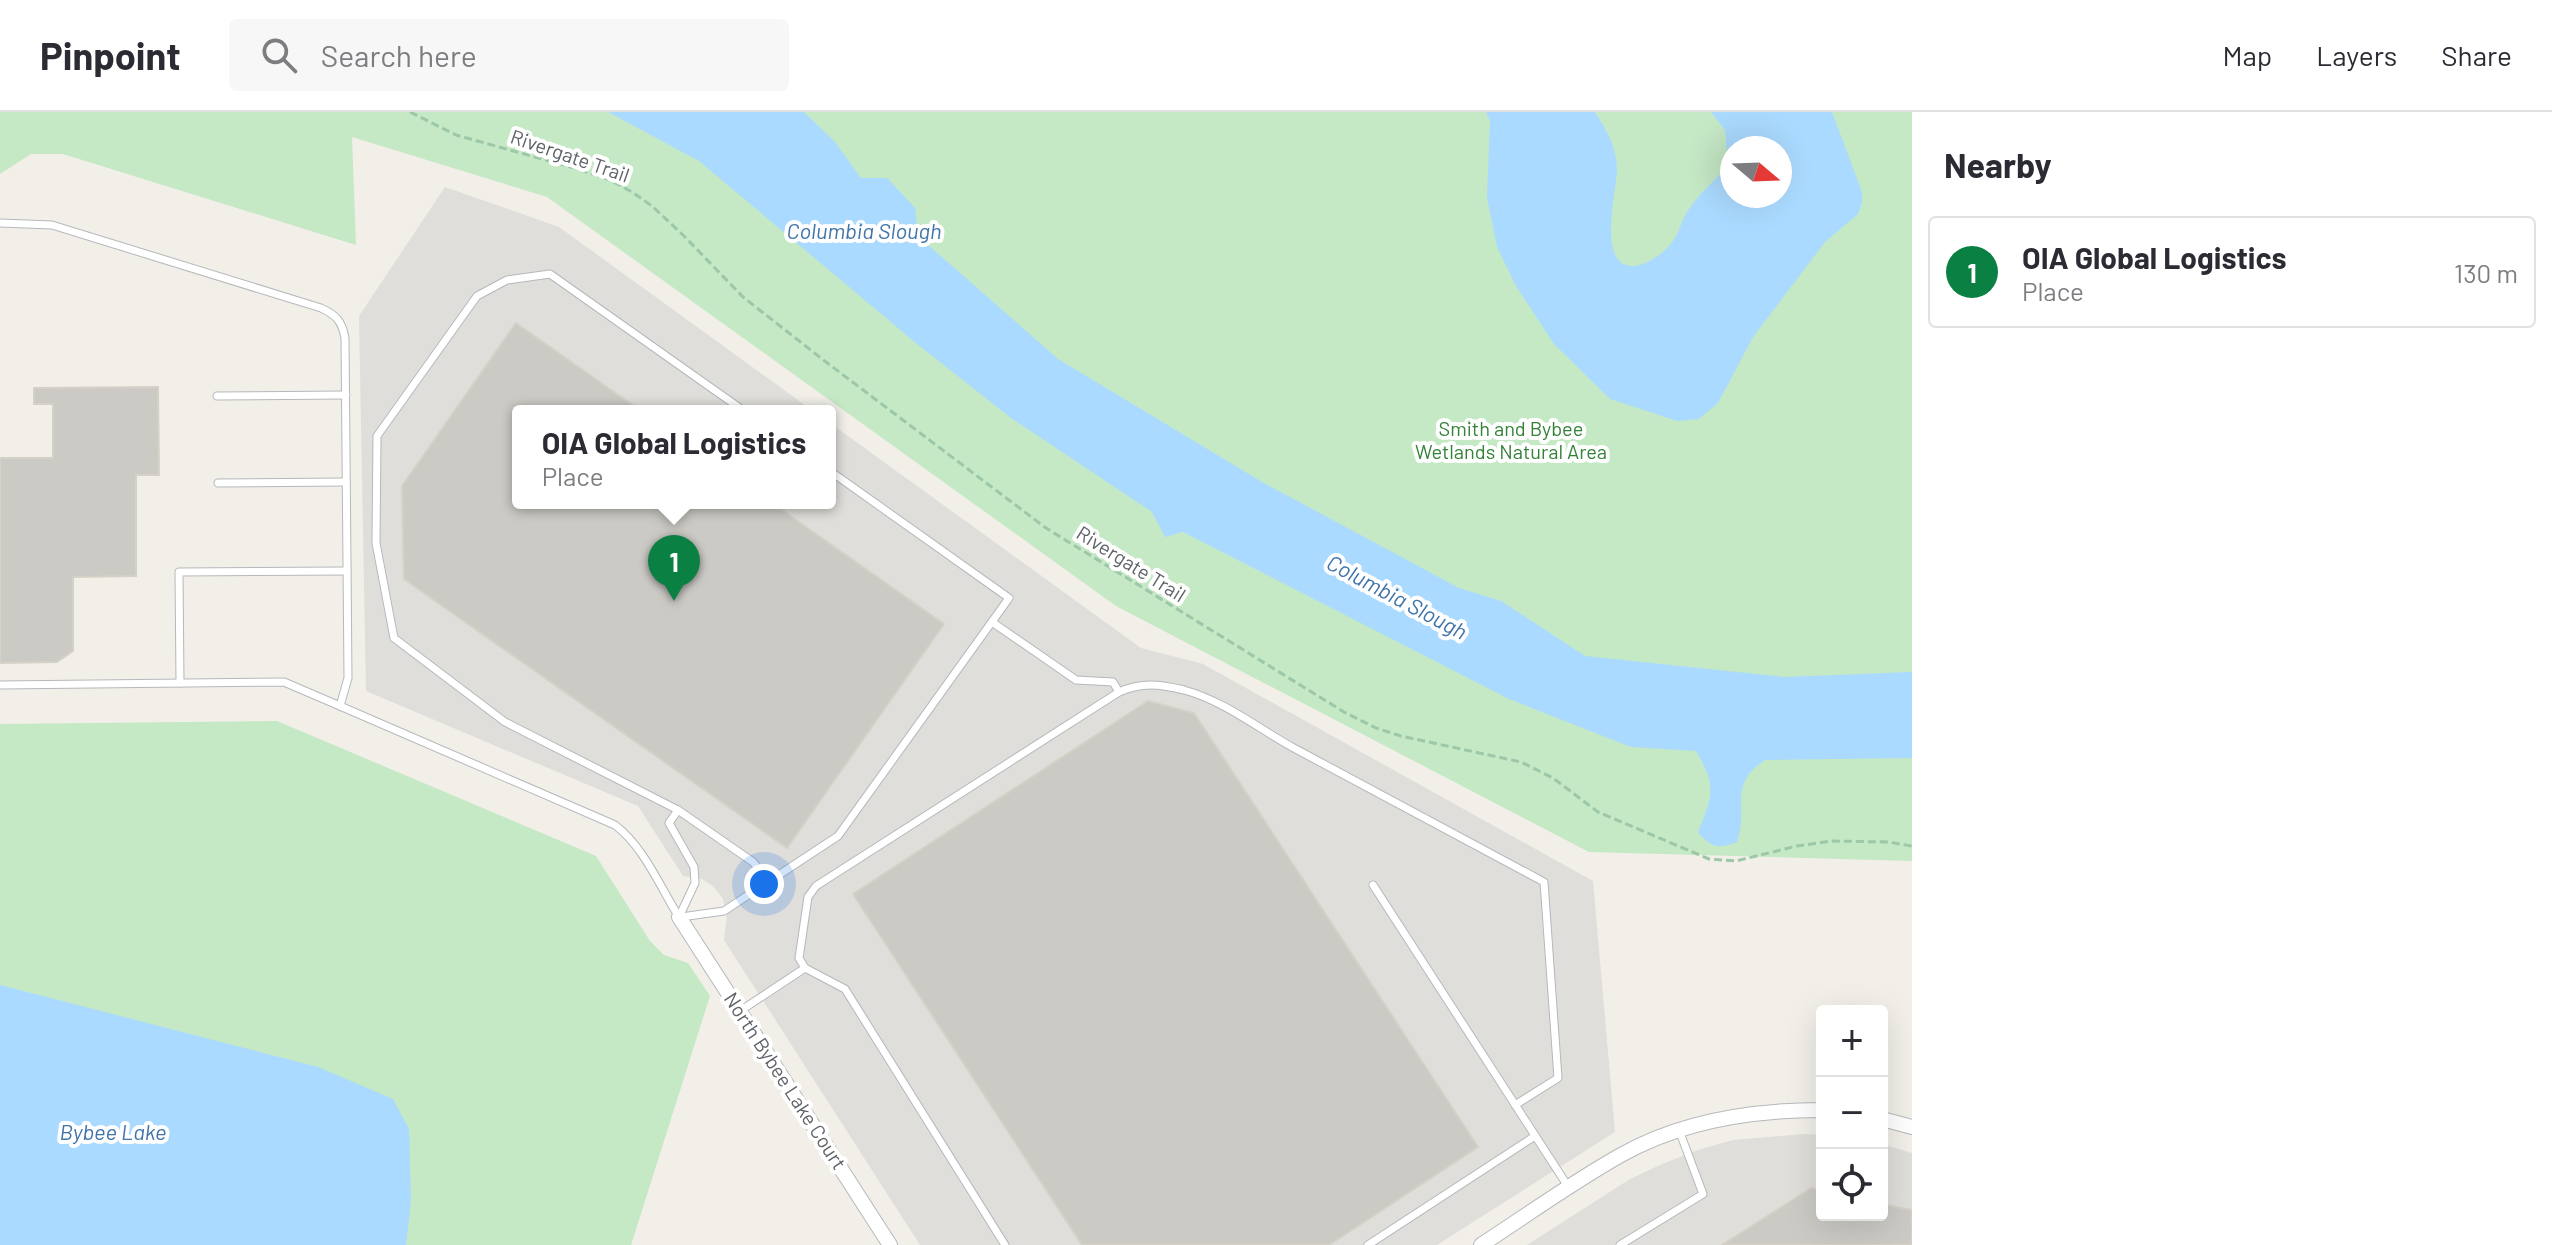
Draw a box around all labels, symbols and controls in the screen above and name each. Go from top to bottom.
search box [229,19,789,91]
text: Pinpoint [40,32,181,78]
icon: search [257,33,301,77]
text: Search here [321,37,477,73]
text: Map [2222,38,2272,72]
text: Layers [2316,38,2397,72]
text: Share [2441,38,2512,72]
street label: Rivergate Trail [508,123,633,187]
north arrow [1720,136,1792,208]
text: Nearby [1944,144,2052,185]
water label: Columbia Slough [787,217,941,243]
text: OIA Global Logistics [2022,239,2287,275]
text: 1 [1967,257,1977,288]
text: 130 m [2454,257,2518,288]
text: Place [2022,275,2084,306]
popup [512,405,836,509]
park label: Smith and Bybee Wetlands Natural Area [1415,416,1607,463]
text: OIA Global Logistics [542,424,806,460]
text: Place [542,460,604,491]
street label: Rivergate Trail [1073,520,1191,606]
pin: 1 [648,535,700,601]
water label: Columbia Slough [1323,548,1472,644]
your location [744,864,784,904]
street label: North Bybee Lake Court [720,987,852,1173]
map controls [1816,1005,1888,1221]
button: + [1816,1005,1888,1077]
button: − [1816,1077,1888,1149]
water label: Bybee Lake [60,1118,167,1144]
button: locate [1816,1149,1888,1221]

